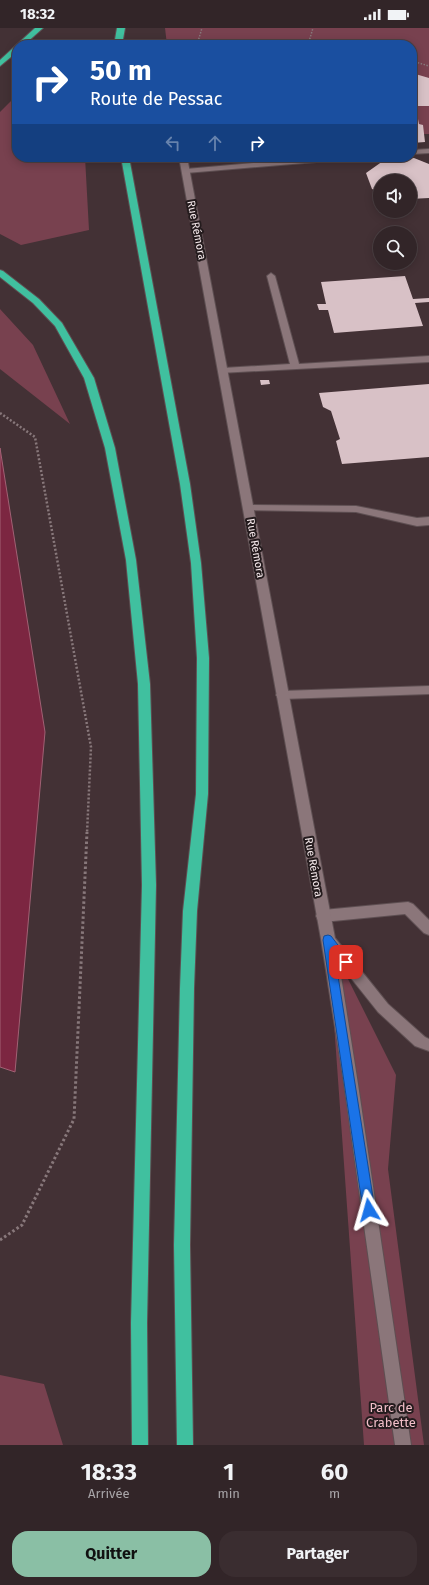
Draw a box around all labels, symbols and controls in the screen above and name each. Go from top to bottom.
text: 18:32 [20,5,55,23]
text: 50 m [90,54,152,87]
icon: right [24,56,76,108]
text: Route de Pessac [90,88,222,110]
icon: left [162,132,184,154]
icon: ahead [204,132,226,154]
icon: right [246,132,268,154]
map controls [373,174,417,270]
button: sound [373,174,417,218]
street label: Rue Rémora [184,199,209,261]
button: search [373,226,417,270]
street label: Rue Rémora [244,517,267,579]
street label: Rue Rémora [302,836,325,898]
pin [329,945,363,979]
icon: arrive [335,951,357,973]
position arrow [348,1189,390,1231]
park label: Parc de Crabette [366,1400,416,1430]
text: 18:33 [81,1458,137,1486]
text: 1 [223,1458,234,1486]
text: 60 [321,1458,348,1486]
text: Arrivée [88,1486,130,1501]
text: min [218,1486,240,1501]
text: m [329,1486,340,1501]
button: Quitter [12,1531,211,1577]
button: Partager [219,1531,417,1577]

